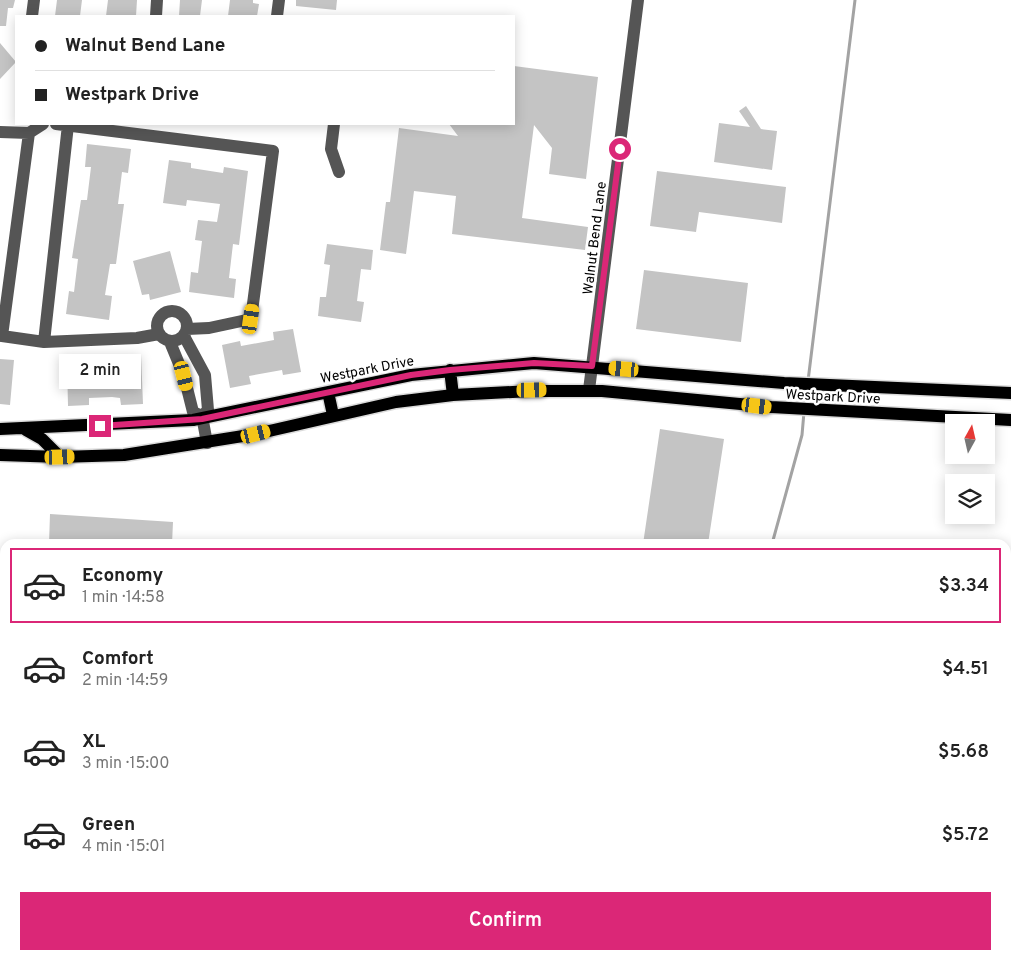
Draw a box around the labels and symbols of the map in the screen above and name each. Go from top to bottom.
route start [609,138,631,160]
street label: Walnut Bend Lane [580,181,611,296]
car [241,303,260,335]
street label: Westpark Drive [319,353,416,388]
callout: 2 min [59,354,141,388]
car [173,360,194,392]
car [608,360,639,378]
car [516,382,547,398]
street label: Westpark Drive [785,387,881,408]
car [741,397,772,415]
north arrow [945,414,995,464]
route end [89,415,111,437]
car [239,423,272,445]
car [44,449,75,465]

